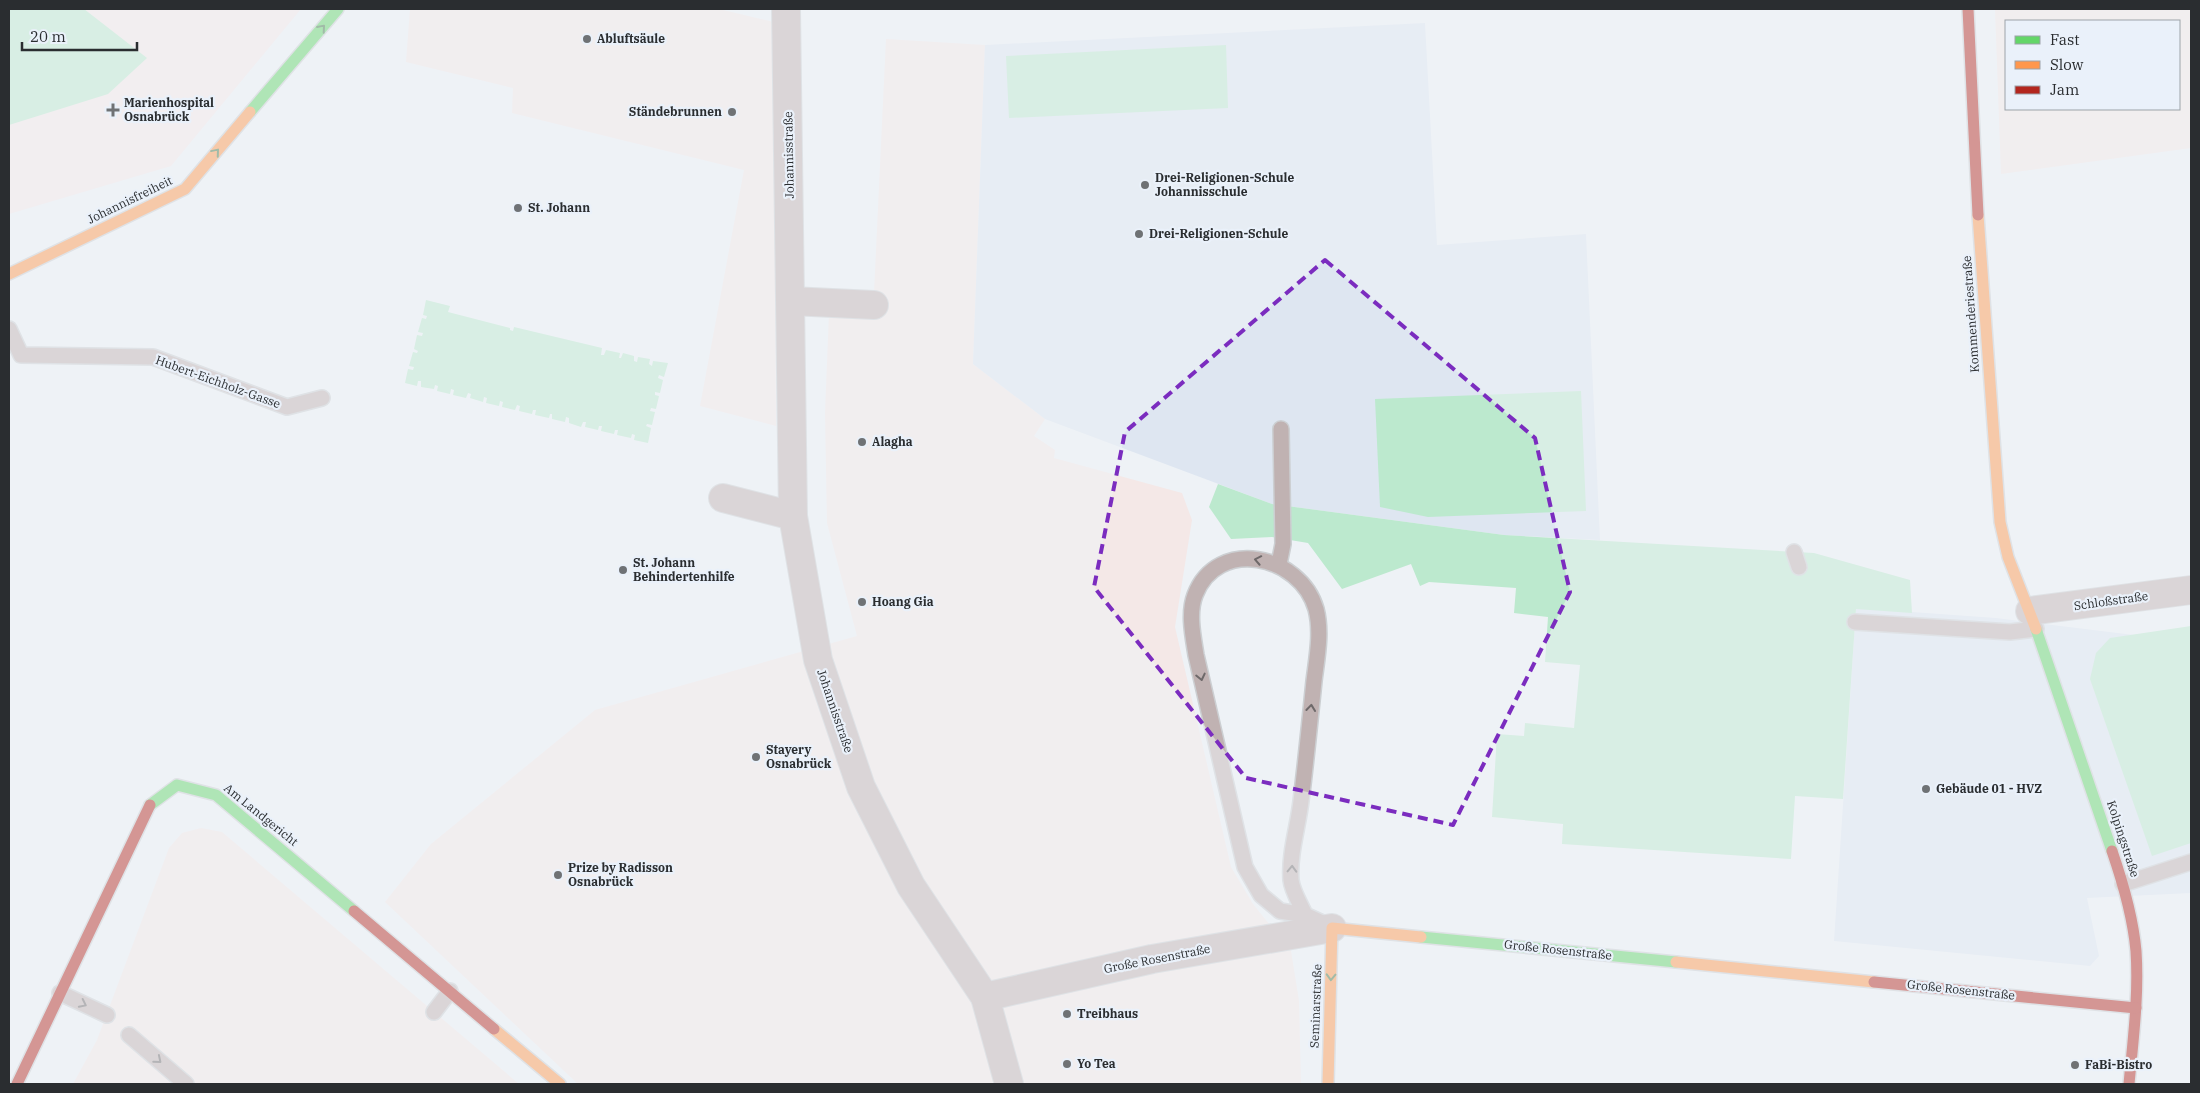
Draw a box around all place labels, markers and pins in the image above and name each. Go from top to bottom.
place label: Abluftsäule [597,31,665,46]
marker: Abluftsäule [581,33,593,45]
place label: Marienhospital Osnabrück [124,95,214,124]
marker: Marienhospital Osnabrück [106,103,120,117]
place label: Ständebrunnen [629,104,722,119]
marker: Ständebrunnen [726,106,738,118]
place label: Drei-Religionen-Schule Johannisschule [1155,170,1294,199]
marker: Drei-Religionen-Schule Johannisschule [1139,179,1151,191]
place label: St. Johann [528,200,590,215]
marker: St. Johann [512,202,524,214]
place label: Drei-Religionen-Schule [1149,226,1288,241]
marker: Drei-Religionen-Schule [1133,228,1145,240]
place label: Alagha [872,434,913,449]
marker: Alagha [856,436,868,448]
place label: St. Johann Behindertenhilfe [633,555,735,584]
marker: St. Johann Behindertenhilfe [617,564,629,576]
place label: Hoang Gia [872,594,934,609]
marker: Hoang Gia [856,596,868,608]
place label: Stayery Osnabrück [766,742,832,771]
marker: Stayery Osnabrück [750,751,762,763]
place label: Gebäude 01 - HVZ [1936,781,2042,796]
marker: Gebäude 01 - HVZ [1920,783,1932,795]
place label: Prize by Radisson Osnabrück [568,860,673,889]
marker: Prize by Radisson Osnabrück [552,869,564,881]
place label: Treibhaus [1077,1006,1138,1021]
marker: Treibhaus [1061,1008,1073,1020]
place label: Yo Tea [1077,1056,1116,1071]
place label: FaBi-Bistro [2085,1057,2152,1072]
marker: Yo Tea [1061,1058,1073,1070]
marker: FaBi-Bistro [2069,1059,2081,1071]

